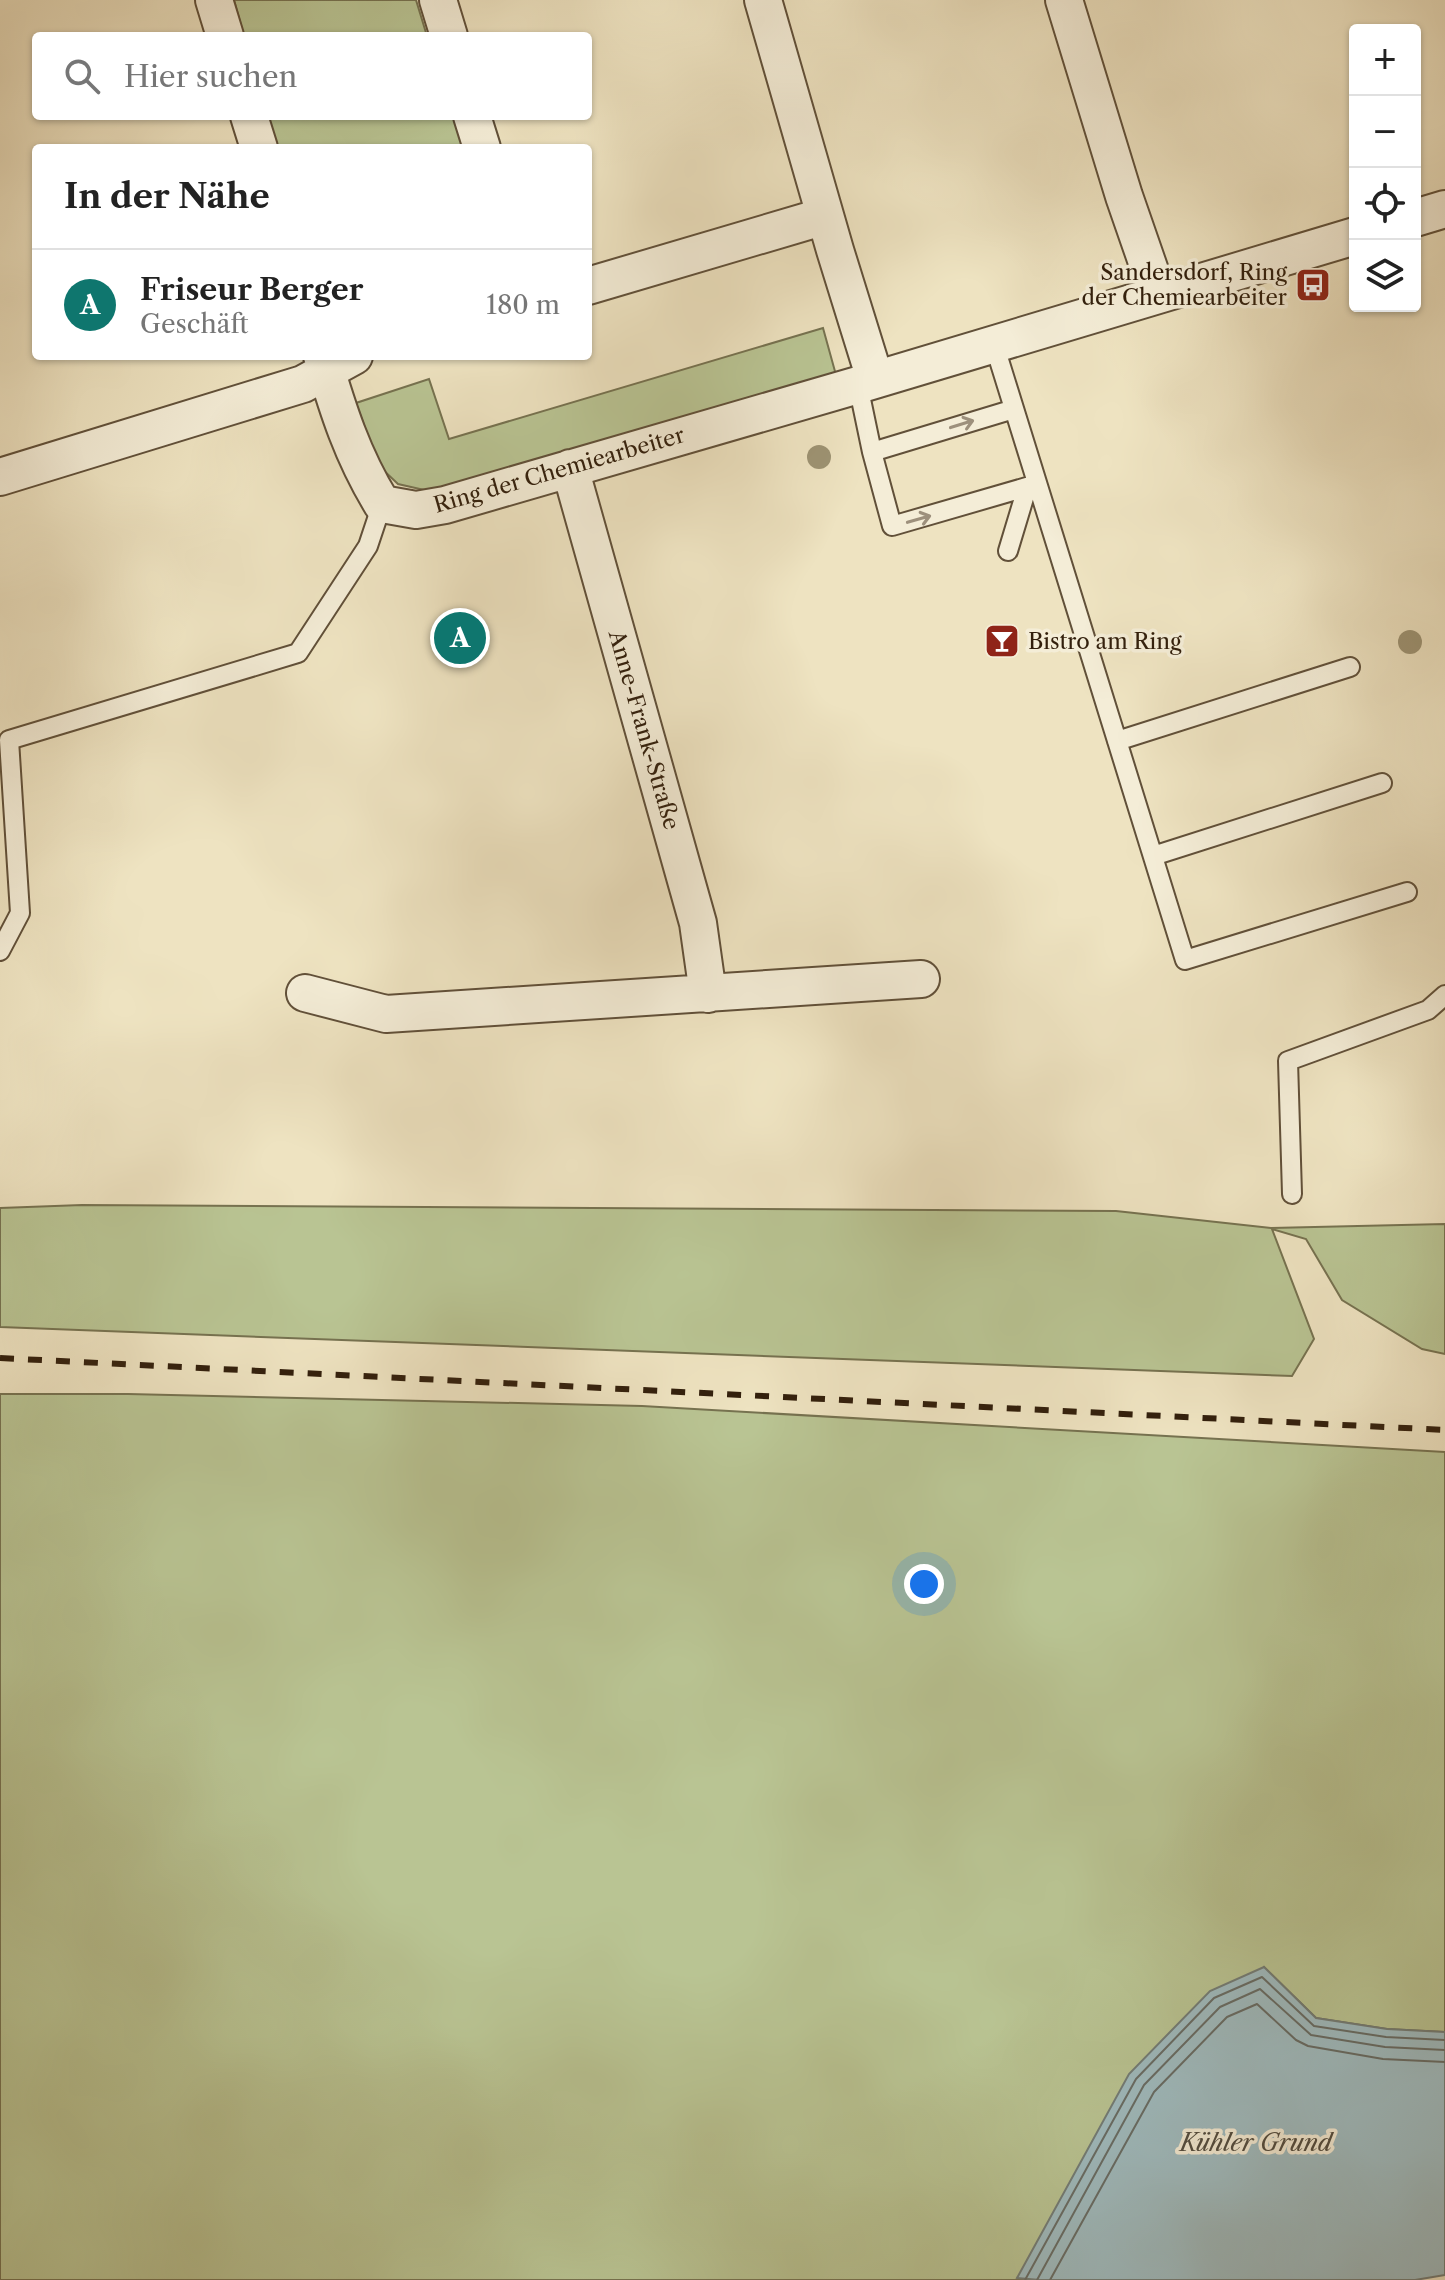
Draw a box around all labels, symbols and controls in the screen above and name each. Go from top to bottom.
map controls [1349,24,1421,312]
button: + [1349,24,1421,96]
search box [32,32,592,120]
icon: search [60,54,104,98]
text: Hier suchen [124,58,297,95]
button: − [1349,96,1421,168]
button: locate [1349,168,1421,240]
text: In der Nähe [64,175,270,217]
button: layers [1349,240,1421,312]
place label: Sandersdorf, Ring der Chemiearbeiter [1082,259,1287,311]
bus stop icon: Sandersdorf, Ring der Chemiearbeiter [1294,266,1332,304]
text: Friseur Berger [140,271,363,308]
text: A [80,289,100,321]
text: 180 m [486,289,560,321]
text: Geschäft [140,308,248,340]
one-way arrow [948,416,974,431]
street label: Ring der Chemiearbeiter [431,421,687,519]
one-way arrow [906,511,932,526]
pin: A [434,608,486,668]
bar icon: Bistro am Ring [983,622,1021,660]
street label: Anne-Frank-Straße [602,626,685,833]
place label: Bistro am Ring [1028,628,1182,655]
your location [904,1564,944,1604]
water label: Kühler Grund [1178,2128,1335,2157]

